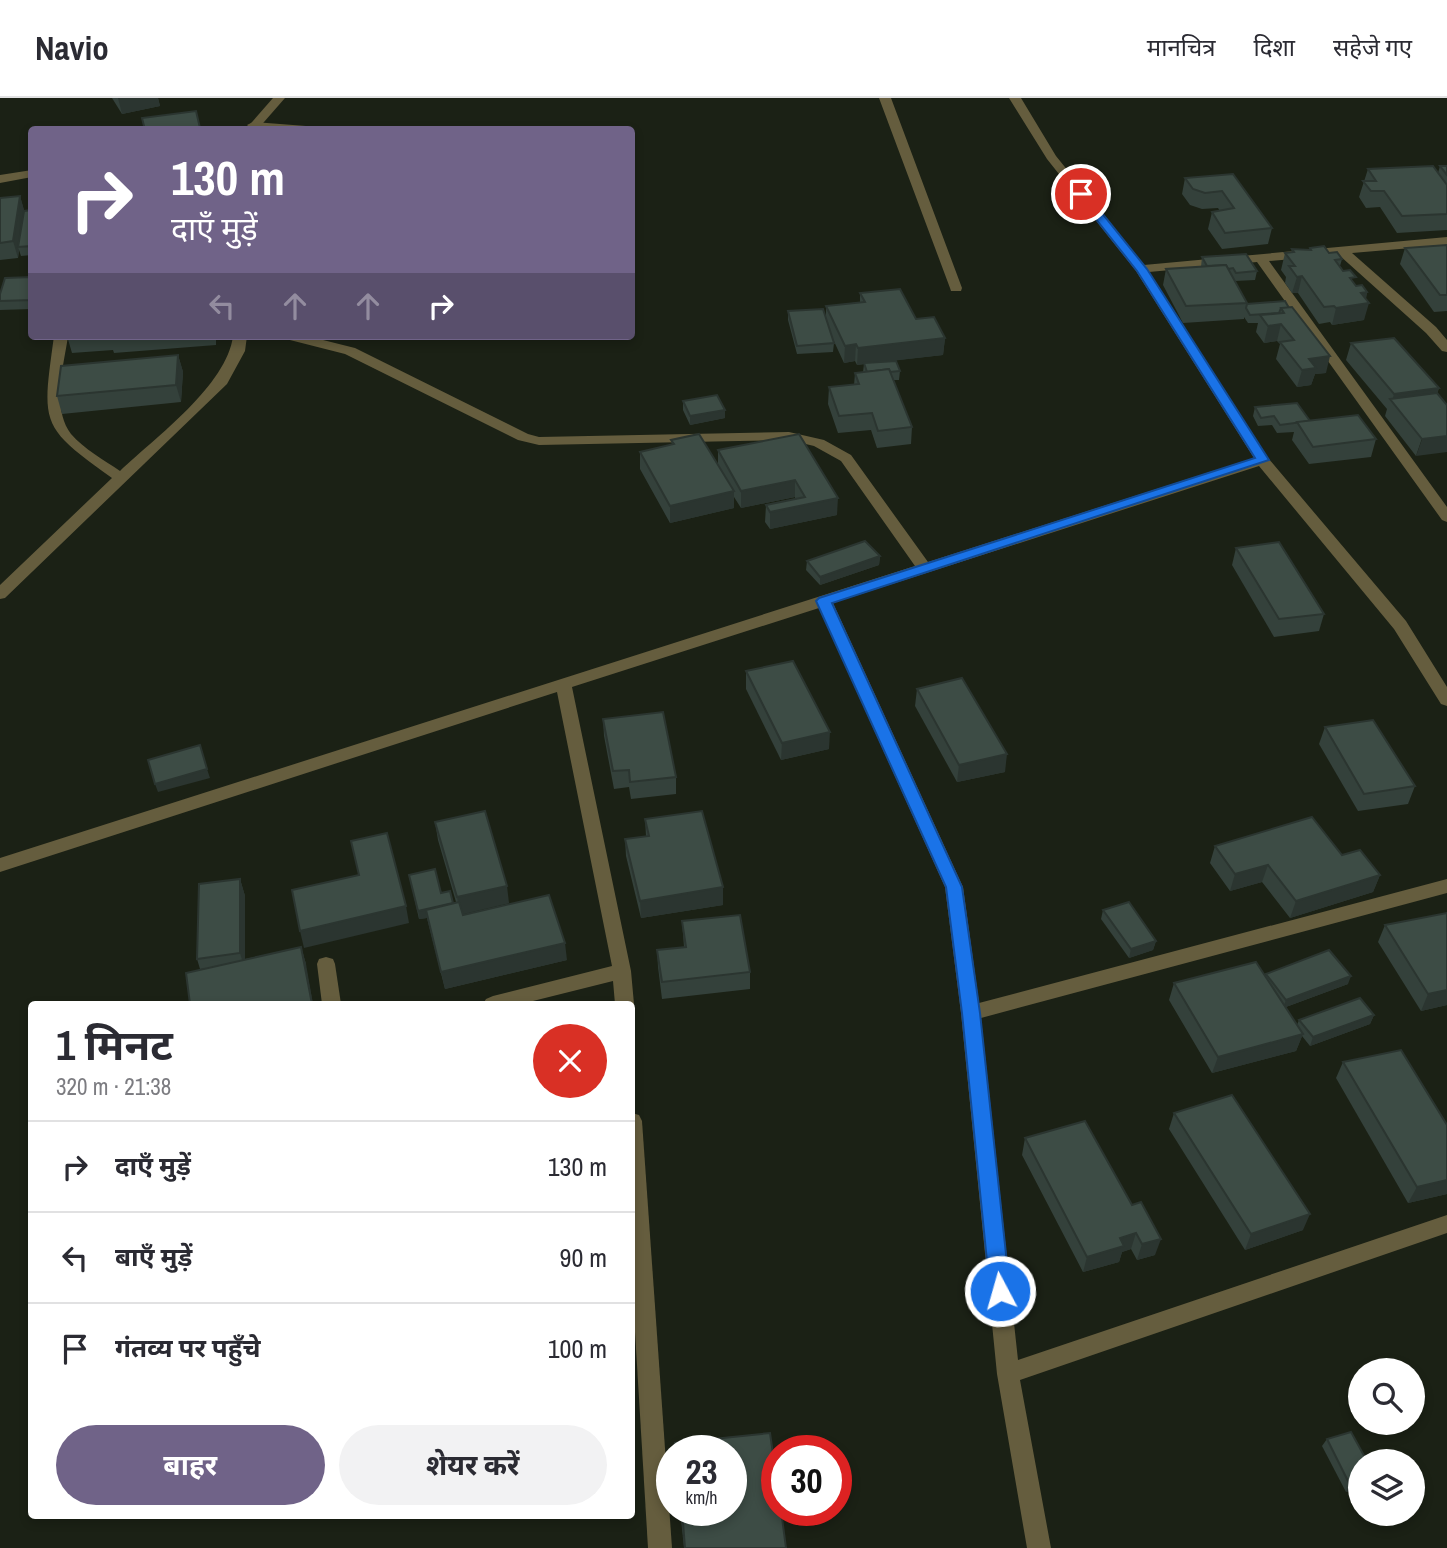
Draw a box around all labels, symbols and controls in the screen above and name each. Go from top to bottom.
text: Navio [35,26,109,70]
text: मानचित्र [1147,31,1215,63]
text: दिशा [1253,31,1295,63]
text: सहेजे गए [1333,31,1412,63]
text: 130 m [171,144,285,210]
icon: right [56,154,147,245]
pin [1051,164,1111,224]
icon: arrive [1062,175,1100,213]
text: दाएँ मुड़ें [171,207,258,250]
icon: left [203,287,241,325]
icon: ahead [276,287,314,325]
icon: ahead [349,287,387,325]
icon: right [422,287,460,325]
text: 1 मिनट [56,1017,173,1073]
button: close [533,1024,607,1098]
text: 320 m · 21:38 [56,1071,171,1102]
icon: right [56,1148,94,1186]
text: दाएँ मुड़ें [115,1148,191,1183]
text: 130 m [548,1149,607,1184]
icon: left [56,1239,94,1277]
text: बाएँ मुड़ें [115,1239,192,1274]
text: 90 m [560,1240,607,1275]
position arrow [963,1254,1037,1328]
icon: arrive [56,1330,94,1368]
text: गंतव्य पर पहुँचे [115,1330,261,1365]
text: 100 m [548,1331,607,1366]
map controls [1348,1358,1425,1526]
button: search [1348,1358,1425,1435]
button: बाहर [56,1425,325,1505]
button: शेयर करें [339,1425,607,1505]
speed limit sign: 30 [761,1435,852,1526]
text: 23 [686,1448,717,1495]
button: layers [1348,1449,1425,1526]
text: km/h [686,1485,718,1510]

